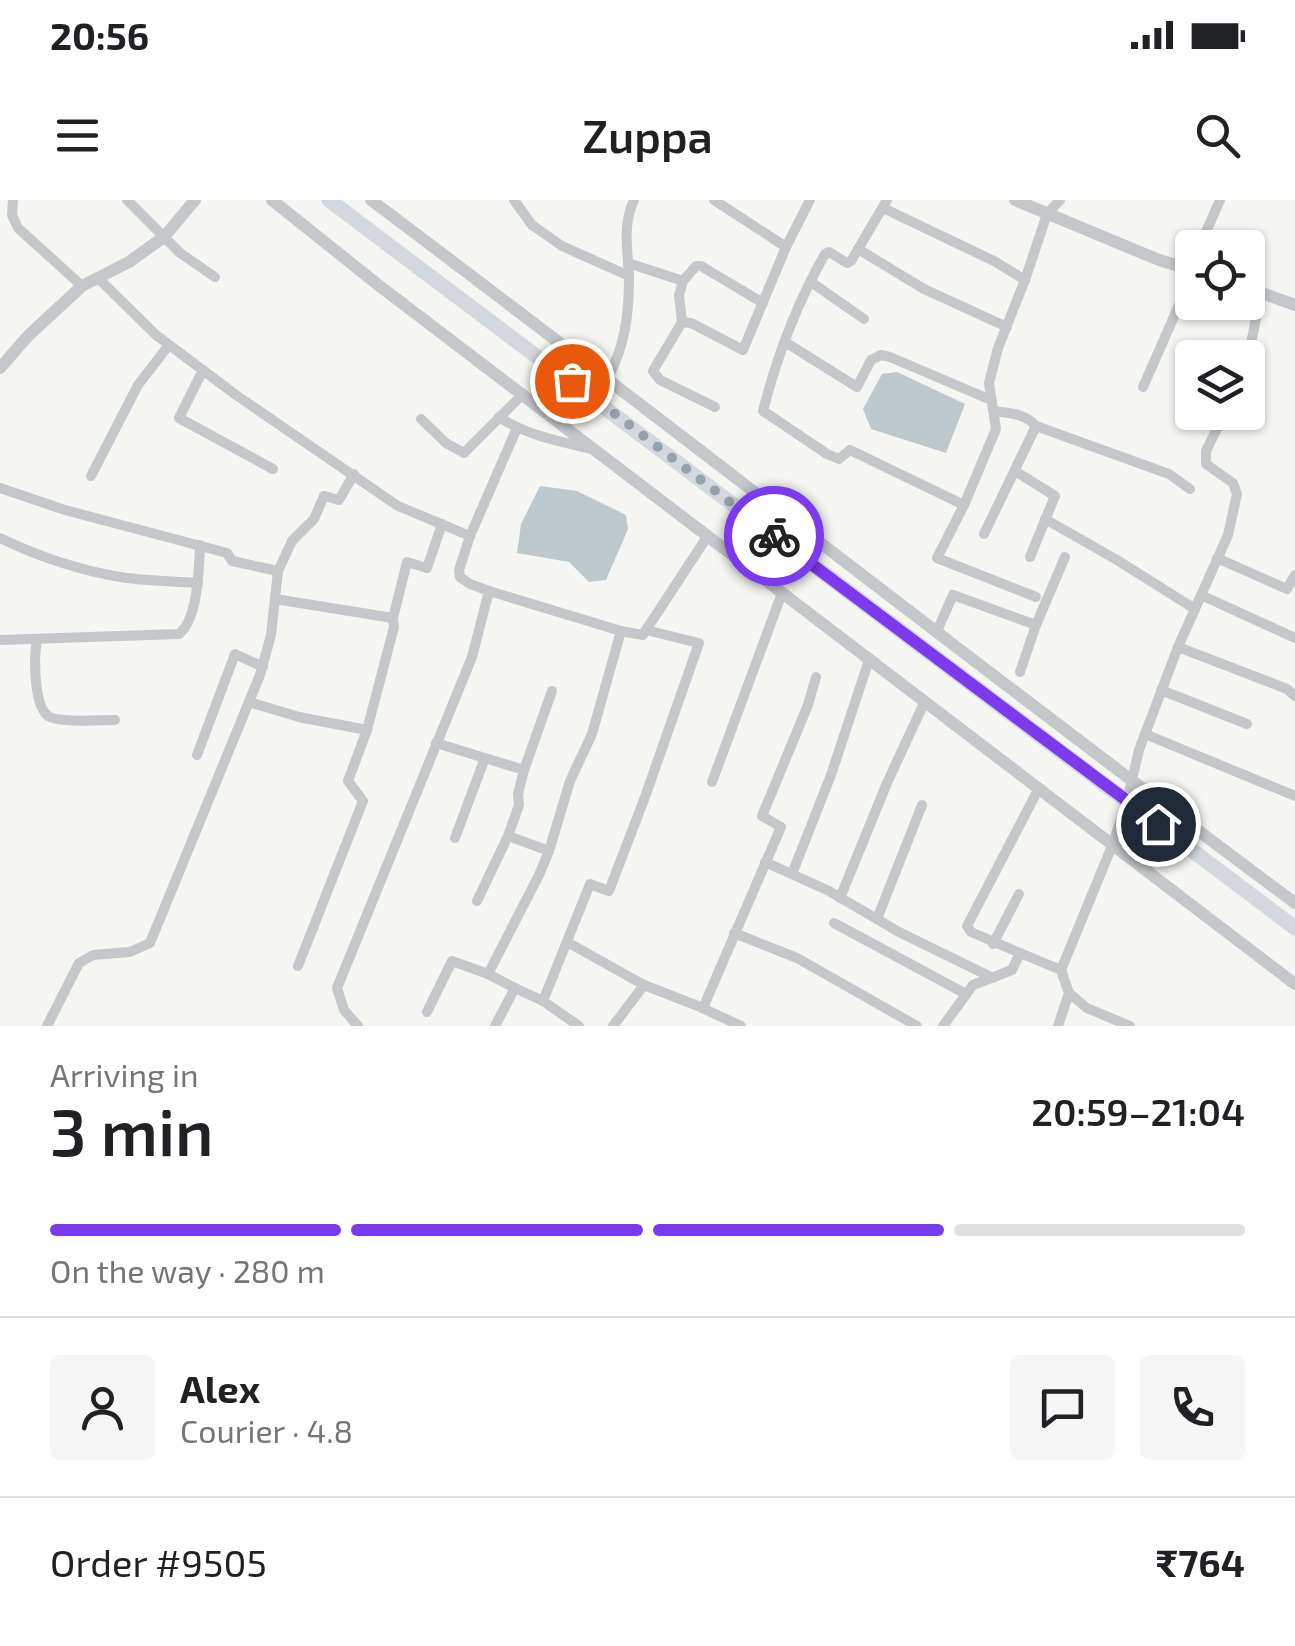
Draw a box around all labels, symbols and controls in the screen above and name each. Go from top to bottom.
text: 20:56 [50,12,149,58]
icon: menu [50,108,105,163]
text: Zuppa [582,108,713,162]
icon: search [1190,108,1245,163]
map controls [1175,230,1265,430]
button: locate [1175,230,1265,320]
pin [530,339,615,424]
button: layers [1175,340,1265,430]
icon: bag [545,354,600,409]
courier [724,486,824,586]
icon: bike [747,509,802,564]
pin [1116,782,1201,867]
icon: home [1131,797,1186,852]
text: Arriving in [50,1055,199,1093]
text: 20:59–21:04 [1031,1088,1245,1134]
text: 3 min [50,1091,214,1169]
text: On the way · 280 m [50,1251,325,1289]
button: person [50,1355,155,1460]
button: chat [1010,1355,1115,1460]
button: phone [1140,1355,1245,1460]
text: Alex [180,1365,260,1411]
text: Courier · 4.8 [180,1411,353,1449]
text: Order #9505 [50,1539,267,1585]
text: ₹764 [1156,1539,1245,1585]

